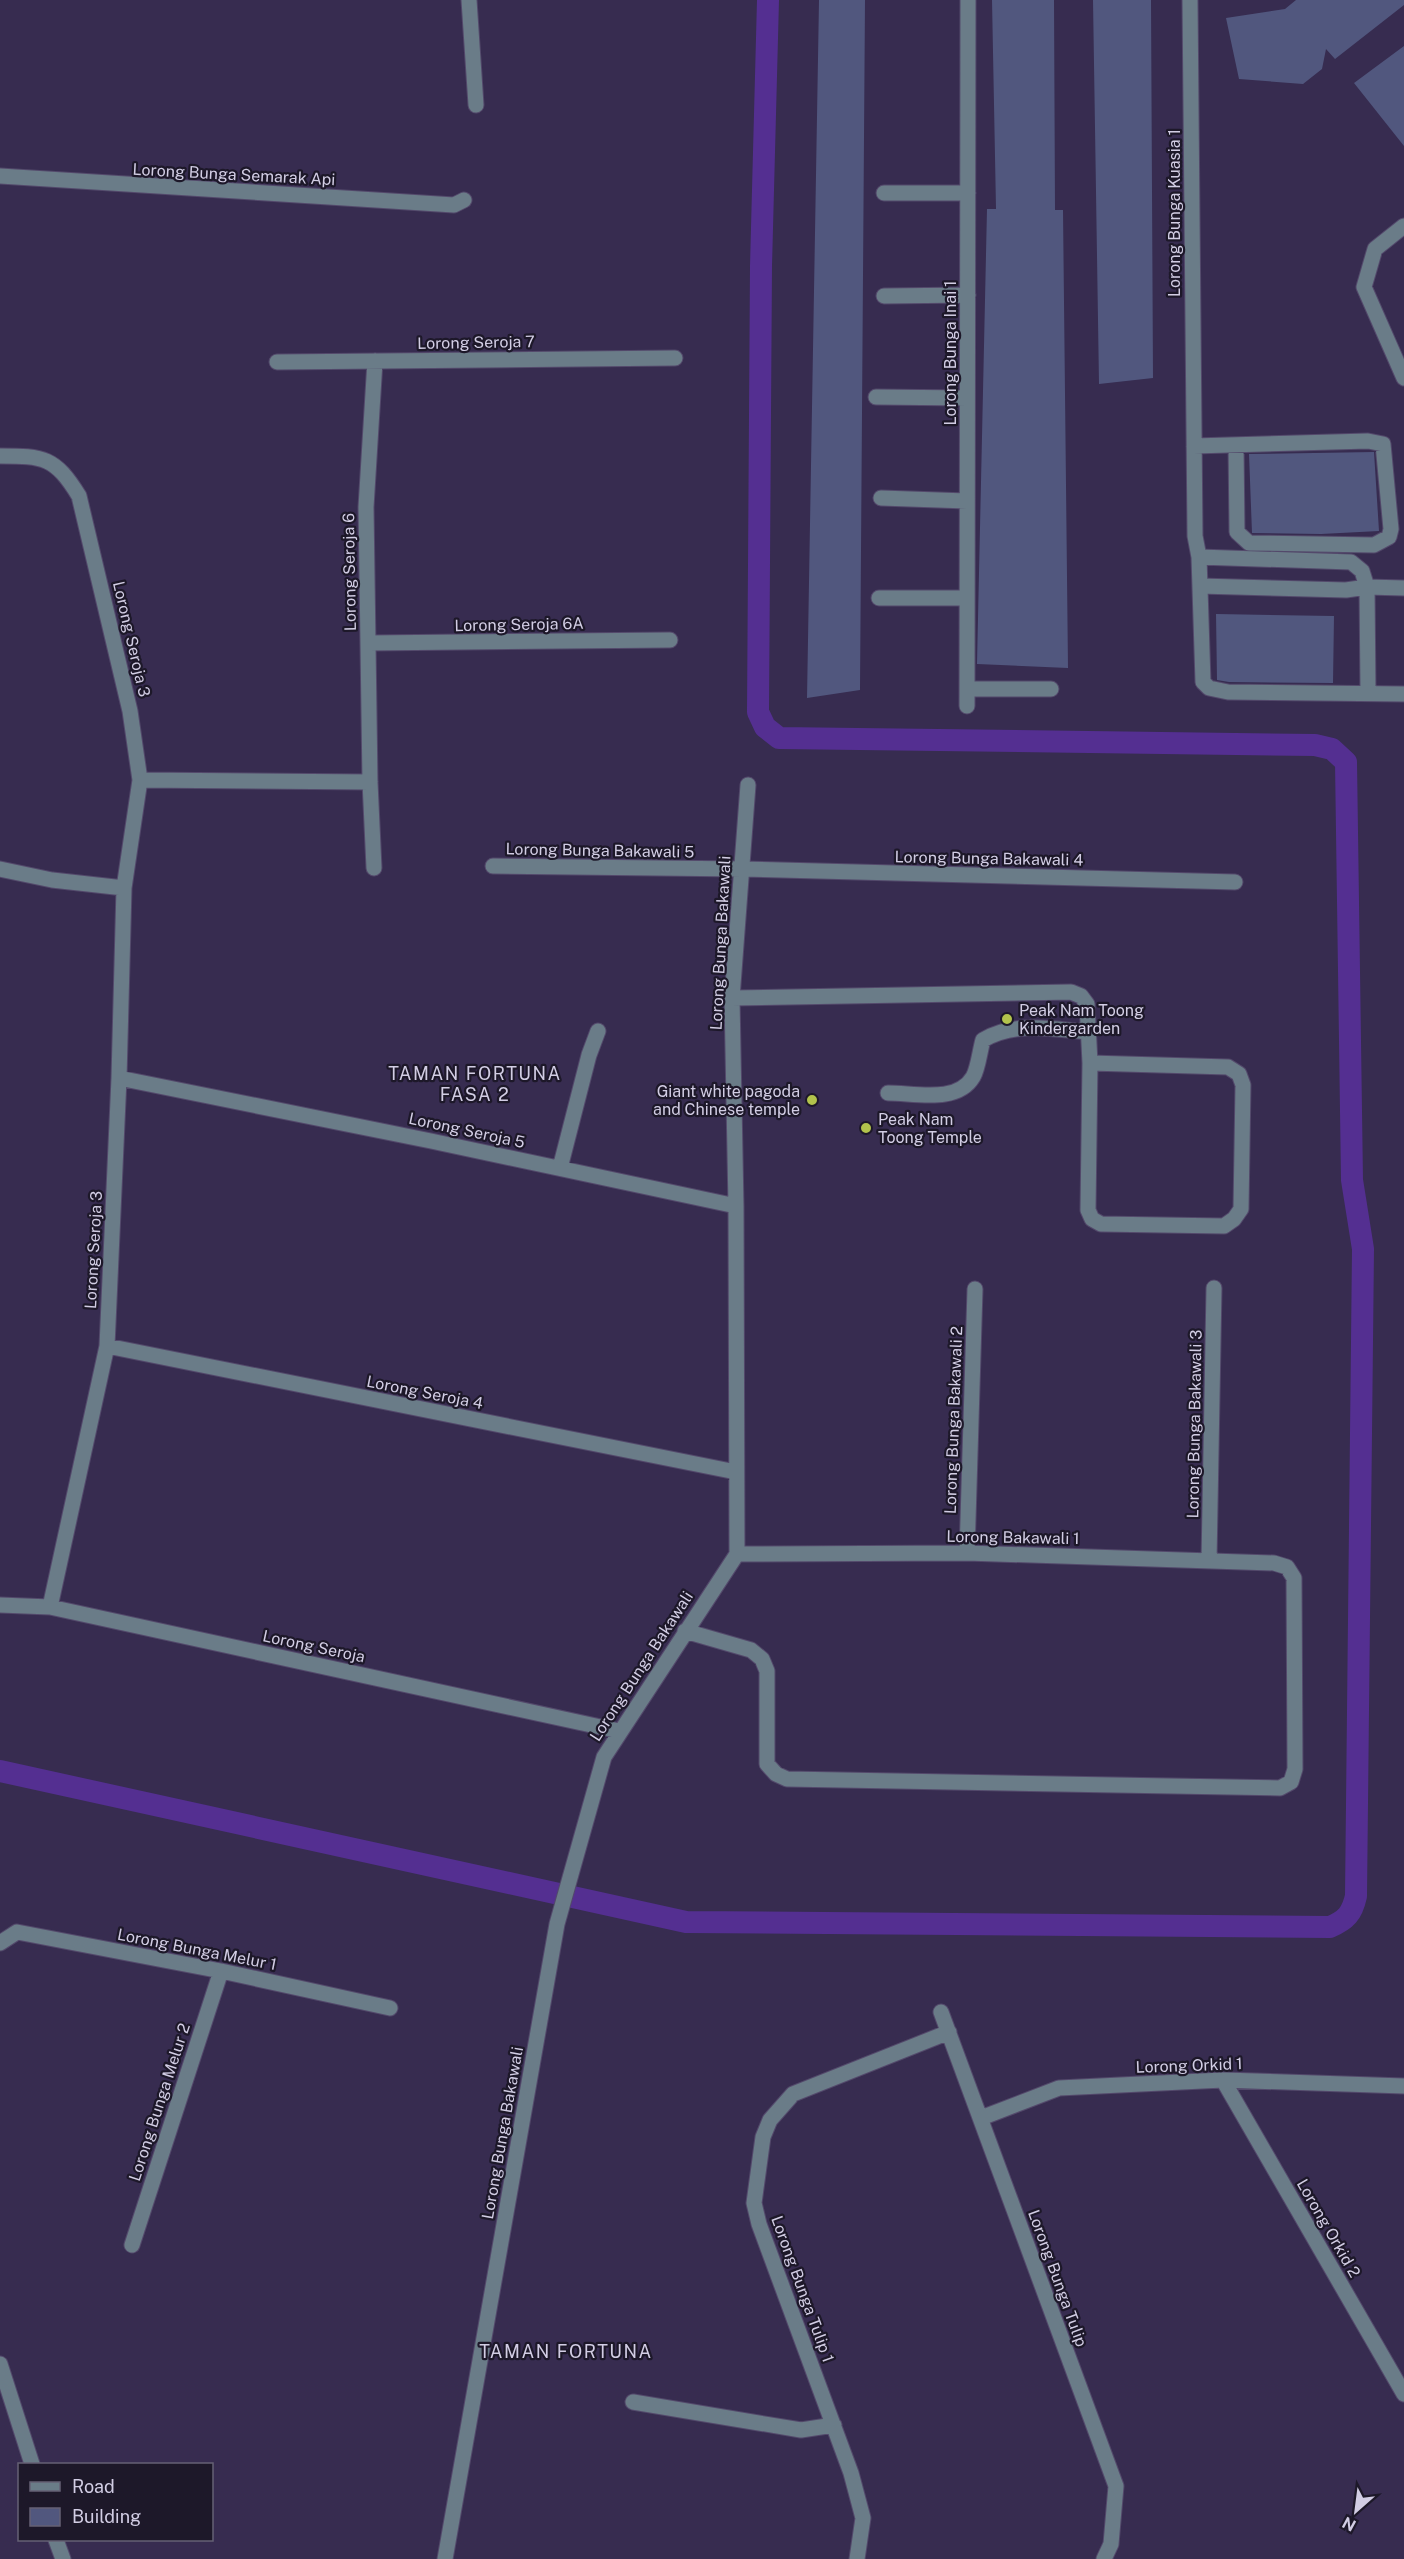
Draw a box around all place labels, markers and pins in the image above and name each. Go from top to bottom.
place label: Peak Nam Toong Kindergarden [1019,1001,1144,1038]
marker: Peak Nam Toong Kindergarden [1000,1012,1014,1026]
place label: Giant white pagoda and Chinese temple [653,1082,800,1119]
marker: Giant white pagoda and Chinese temple [805,1093,819,1107]
place label: Peak Nam Toong Temple [878,1110,982,1147]
marker: Peak Nam Toong Temple [859,1121,873,1135]

